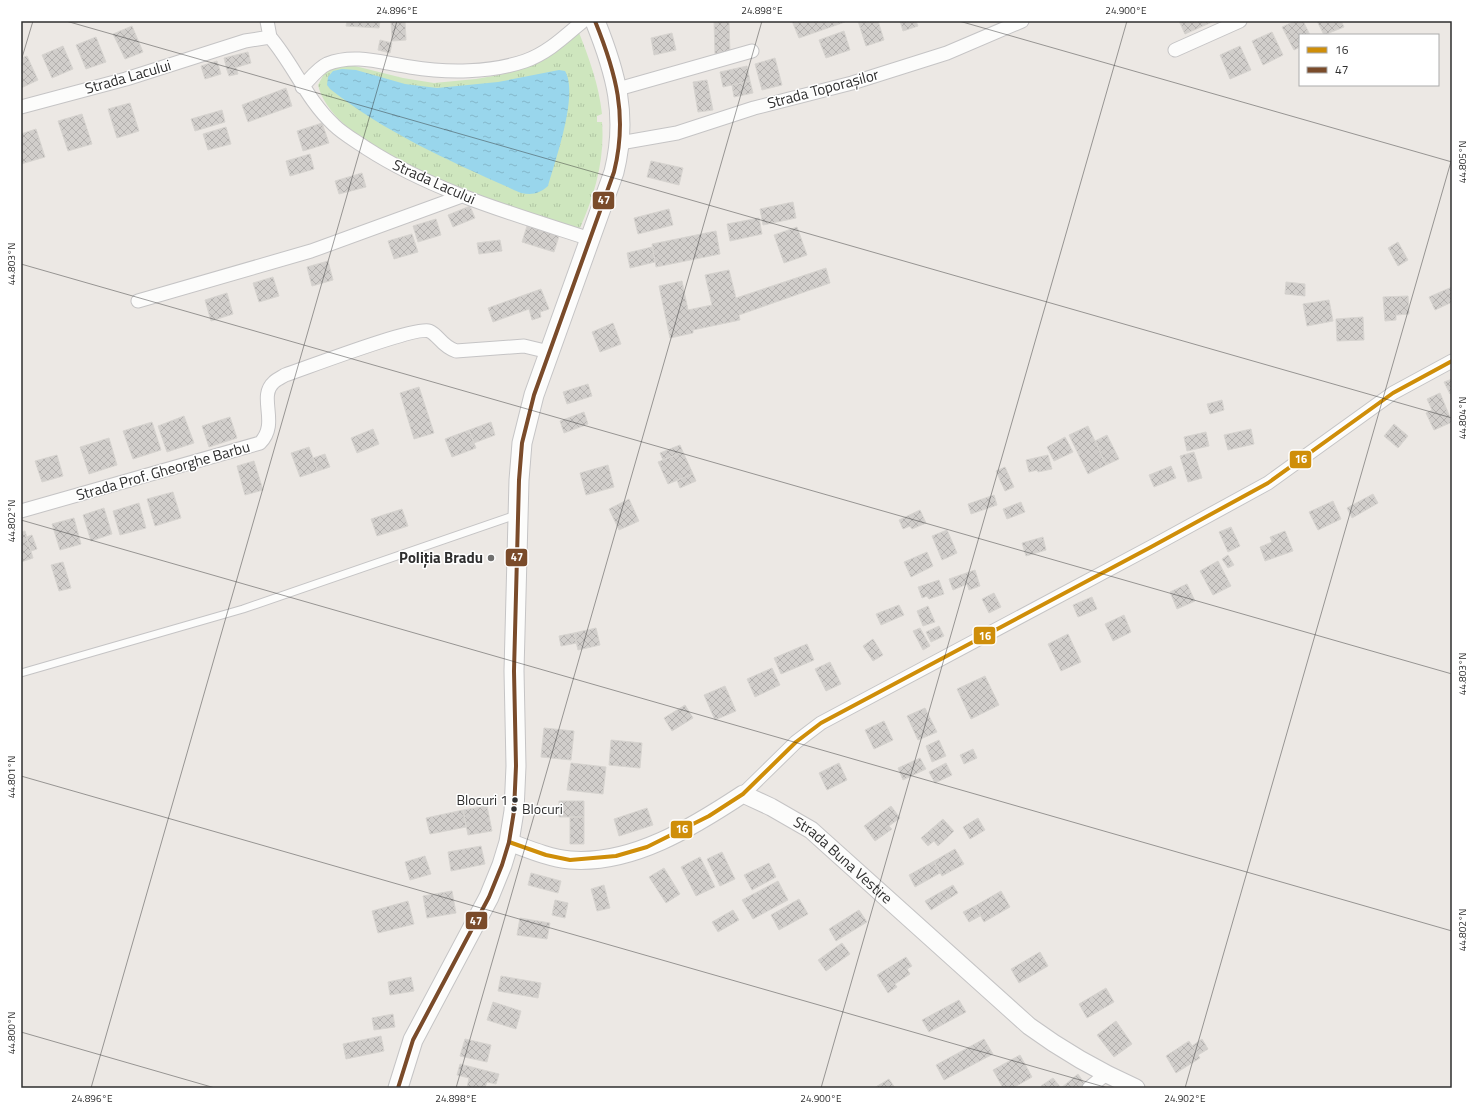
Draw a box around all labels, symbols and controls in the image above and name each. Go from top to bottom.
text: 24.896°E [376,3,418,18]
text: 24.898°E [741,3,783,18]
text: 24.900°E [1105,3,1147,18]
legend [1299,34,1439,86]
text: 16 [1335,40,1349,59]
street label: Strada Lacului [82,53,174,100]
text: 47 [1335,60,1348,79]
street label: Strada Toporașilor [765,63,881,114]
text: 44.805°N [1455,141,1470,183]
street label: Strada Lacului [389,153,479,210]
line badge: 47 [592,191,615,210]
text: 47 [598,192,610,208]
text: 44.803°N [4,243,19,285]
text: 44.804°N [1455,397,1470,439]
street label: Strada Prof. Gheorghe Barbu [73,435,252,506]
line badge: 16 [1289,450,1312,469]
text: 16 [1295,451,1307,467]
text: 44.802°N [4,500,19,542]
place label: Poliția Bradu [399,546,483,569]
line badge: 47 [505,548,528,567]
text: 47 [511,549,523,565]
marker: Poliția Bradu [486,553,496,563]
line badge: 16 [973,626,996,645]
text: 16 [979,628,991,644]
text: 44.803°N [1455,653,1470,695]
text: 44.801°N [4,756,19,798]
place label: Blocuri 1 [456,789,508,810]
marker: Blocuri 1 [510,795,520,805]
place label: Blocuri [522,798,563,819]
marker: Blocuri [509,804,519,814]
street label: Strada Buna Vestire [789,810,898,909]
line badge: 16 [670,820,693,839]
text: 16 [676,821,688,837]
text: 44.802°N [1455,909,1470,951]
line badge: 47 [465,911,488,930]
text: 47 [470,913,482,929]
text: 44.800°N [4,1012,19,1054]
text: 24.896°E [71,1091,113,1106]
text: 24.898°E [435,1091,477,1106]
text: 24.900°E [800,1091,842,1106]
text: 24.902°E [1164,1091,1206,1106]

